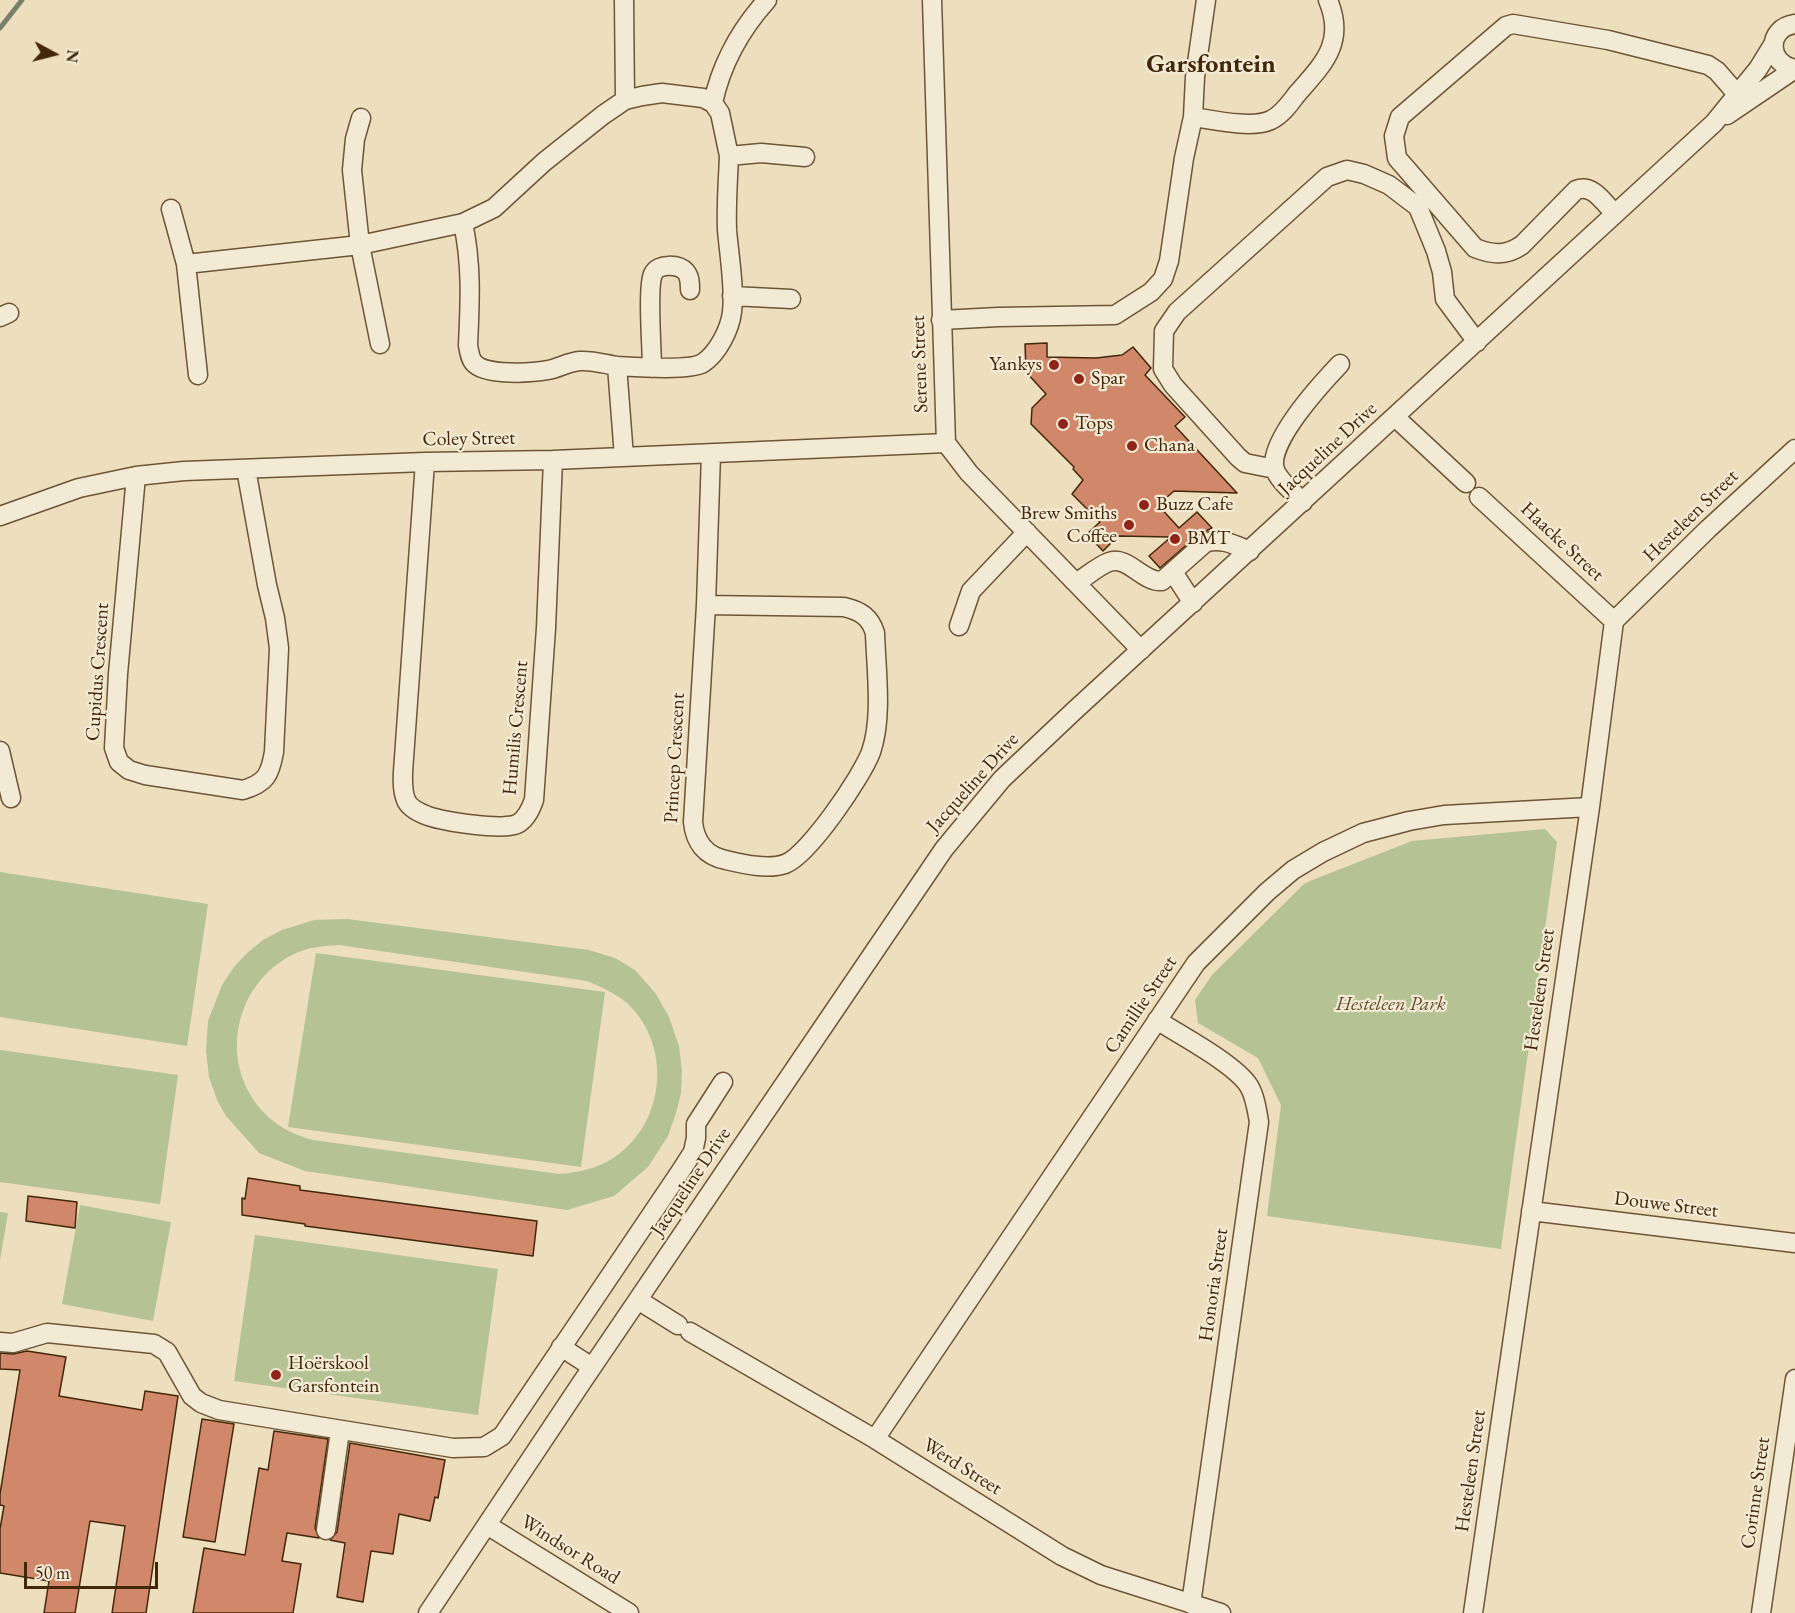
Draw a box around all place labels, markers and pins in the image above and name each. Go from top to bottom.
place label: Yankys [989,353,1042,377]
marker: Yankys [1047,358,1061,372]
place label: Spar [1091,367,1125,391]
marker: Spar [1072,372,1086,386]
place label: Tops [1075,412,1113,436]
marker: Tops [1056,417,1070,431]
place label: Chana [1144,434,1195,458]
marker: Chana [1125,439,1139,453]
place label: Buzz Cafe [1156,493,1233,517]
marker: Buzz Cafe [1137,498,1151,512]
place label: Brew Smiths Coffee [1020,502,1117,549]
marker: Brew Smiths Coffee [1122,518,1136,532]
place label: BMT [1187,527,1230,551]
marker: BMT [1168,532,1182,546]
place label: Hoërskool Garsfontein [288,1352,380,1399]
marker: Hoërskool Garsfontein [269,1368,283,1382]

